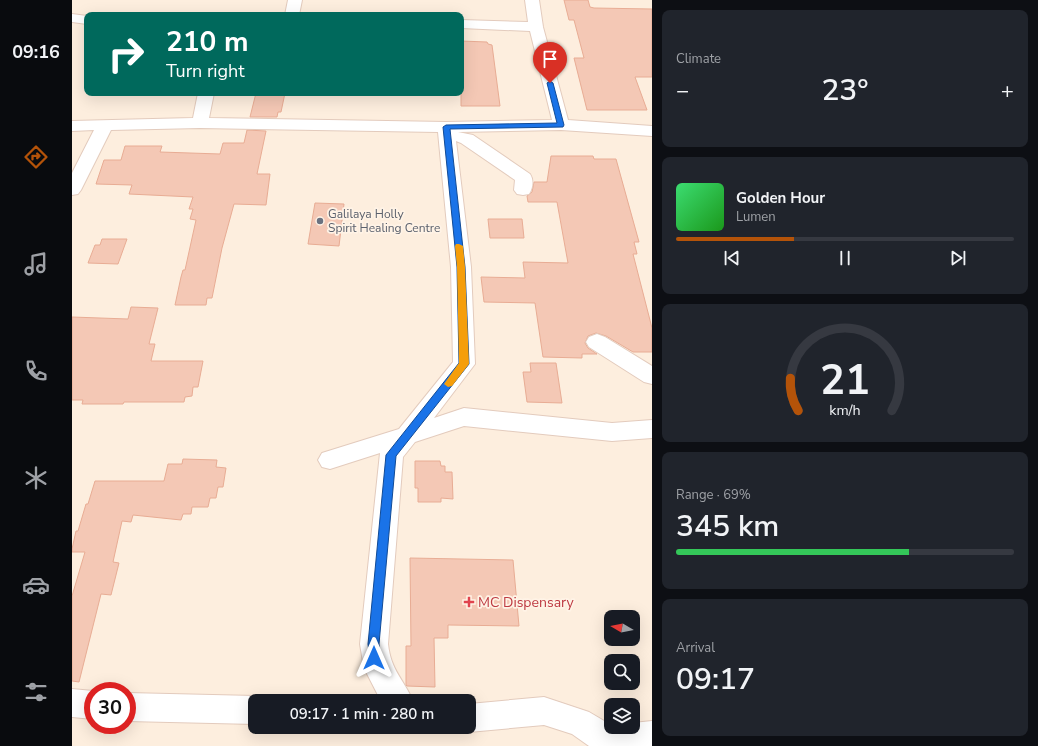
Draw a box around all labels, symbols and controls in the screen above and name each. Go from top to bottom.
text: 210 m [166,23,249,61]
icon: right [100,28,152,80]
text: 09:16 [12,40,60,64]
pin [533,42,567,83]
icon: arrive [539,48,561,70]
text: Climate [676,50,721,68]
text: Turn right [166,59,245,83]
text: 23° [821,70,869,111]
text: − [676,76,689,106]
text: + [1001,76,1014,106]
icon: directions [22,143,50,171]
text: Golden Hour [736,188,825,208]
place label: Galilaya Holly Spirit Healing Centre [328,206,440,236]
text: Lumen [736,208,776,226]
marker: Galilaya Holly Spirit Healing Centre [315,216,325,226]
icon: previous [721,247,743,269]
icon: pause [834,247,856,269]
icon: next [947,247,969,269]
icon: music [22,250,50,278]
text: 21 [820,352,870,409]
icon: phone [22,357,50,385]
text: km/h [829,401,861,420]
icon: climate [22,464,50,492]
text: Range · 69% [676,486,751,504]
text: 345 km [676,506,779,547]
icon: car [22,571,50,599]
place label: MC Dispensary [478,593,575,612]
marker: MC Dispensary [463,596,475,608]
north arrow [604,610,640,646]
map controls [604,610,640,734]
position arrow [353,637,395,679]
text: Arrival [676,639,715,657]
button: search [604,654,640,690]
text: 09:17 [676,659,755,700]
icon: filters [22,678,50,706]
speed limit sign: 30 [84,682,136,734]
button: layers [604,698,640,734]
text: 09:17 · 1 min · 280 m [290,704,434,724]

